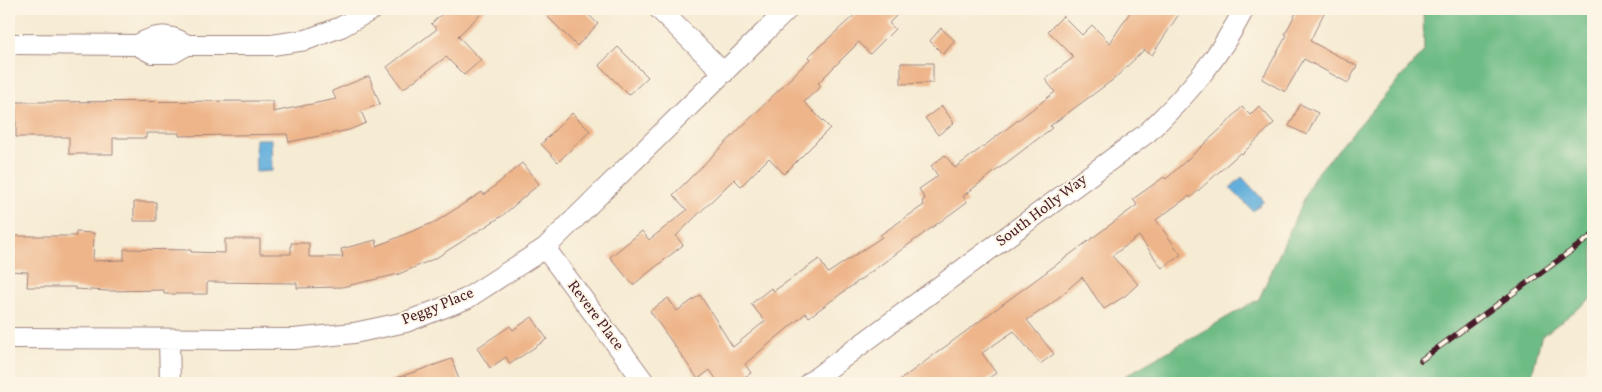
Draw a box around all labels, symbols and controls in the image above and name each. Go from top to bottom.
street label: South Holly Way [992,170,1092,252]
street label: Revere Place [562,277,628,355]
street label: Peggy Place [399,283,477,331]

